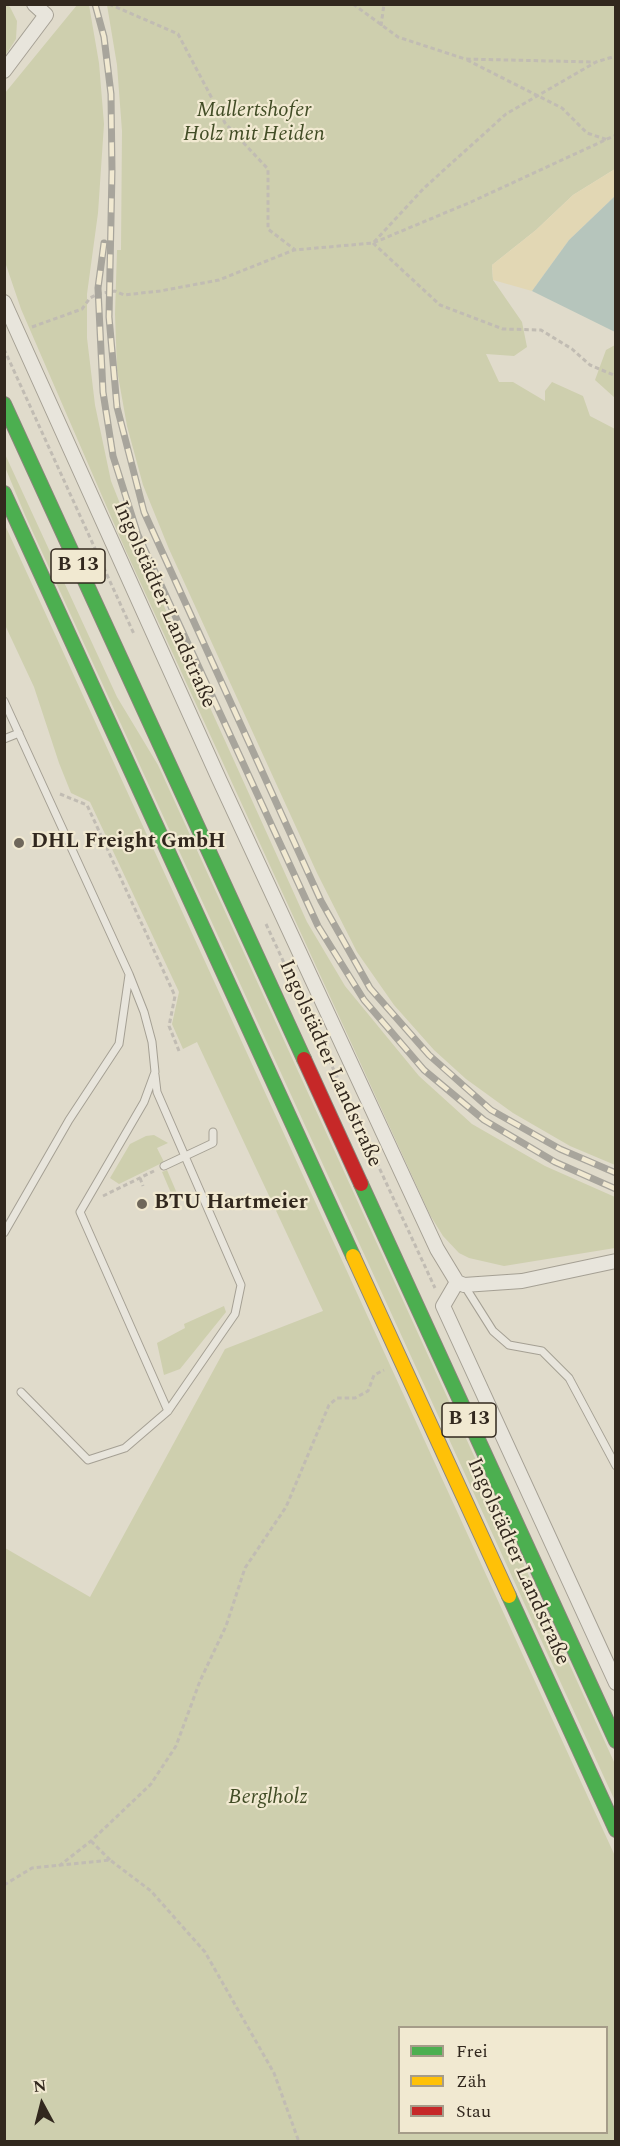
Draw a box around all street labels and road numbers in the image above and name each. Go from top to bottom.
street label: Ingolstädter Landstraße [106,497,220,713]
road number: B 13 [51,549,105,583]
street label: Ingolstädter Landstraße [272,956,386,1172]
road number: B 13 [442,1403,496,1437]
street label: Ingolstädter Landstraße [460,1454,574,1670]

